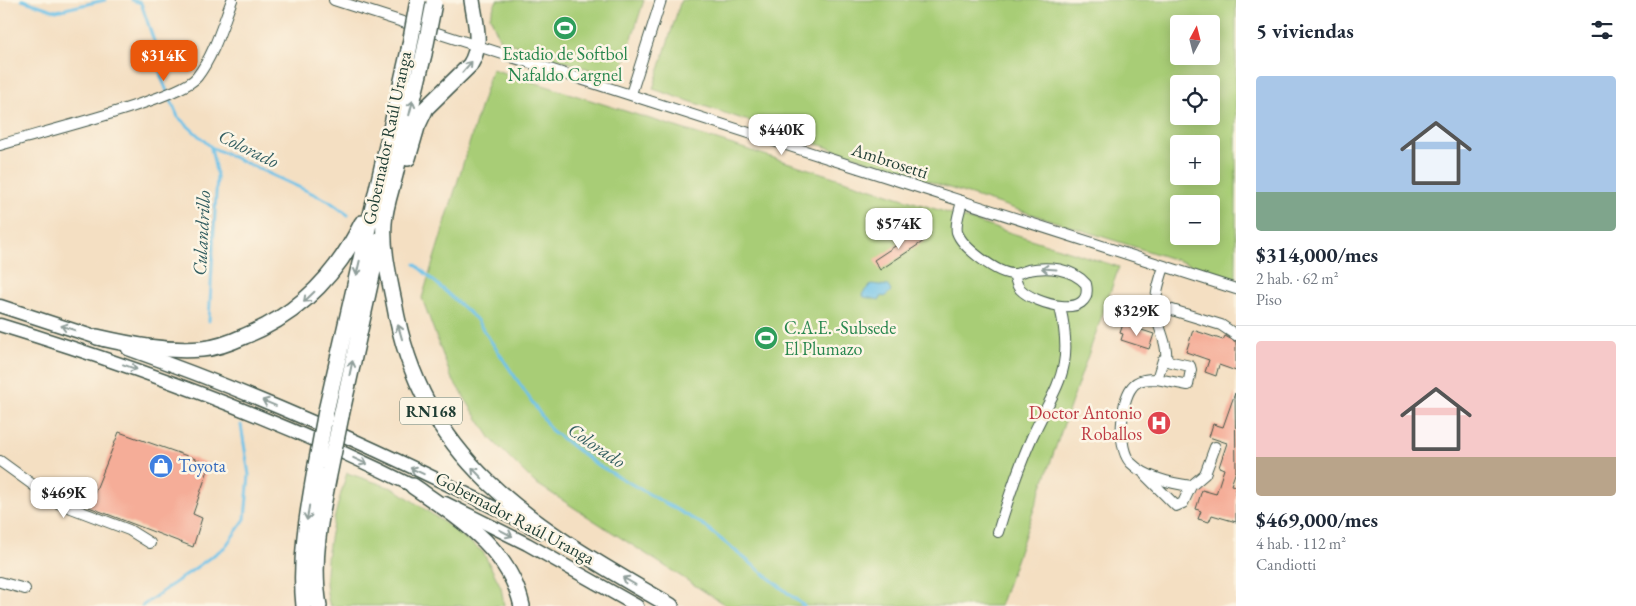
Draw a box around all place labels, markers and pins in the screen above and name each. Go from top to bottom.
sports icon: Estadio de Softbol Nafaldo Cargnel [552,15,578,41]
pin: $314K [129,39,199,82]
place label: Estadio de Softbol Nafaldo Cargnel [502,42,628,86]
pin: $440K [747,114,817,156]
pin: $574K [864,208,934,250]
pin: $329K [1102,294,1172,337]
place label: C.A.E. -Subsede El Plumazo [784,316,896,360]
sports icon: C.A.E. -Subsede El Plumazo [753,325,779,351]
place label: Doctor Antonio Roballos [1029,401,1142,445]
hospital icon: Doctor Antonio Roballos [1146,410,1172,436]
shop icon: Toyota [148,453,174,479]
place label: Toyota [178,454,227,477]
pin: $469K [29,476,99,519]

